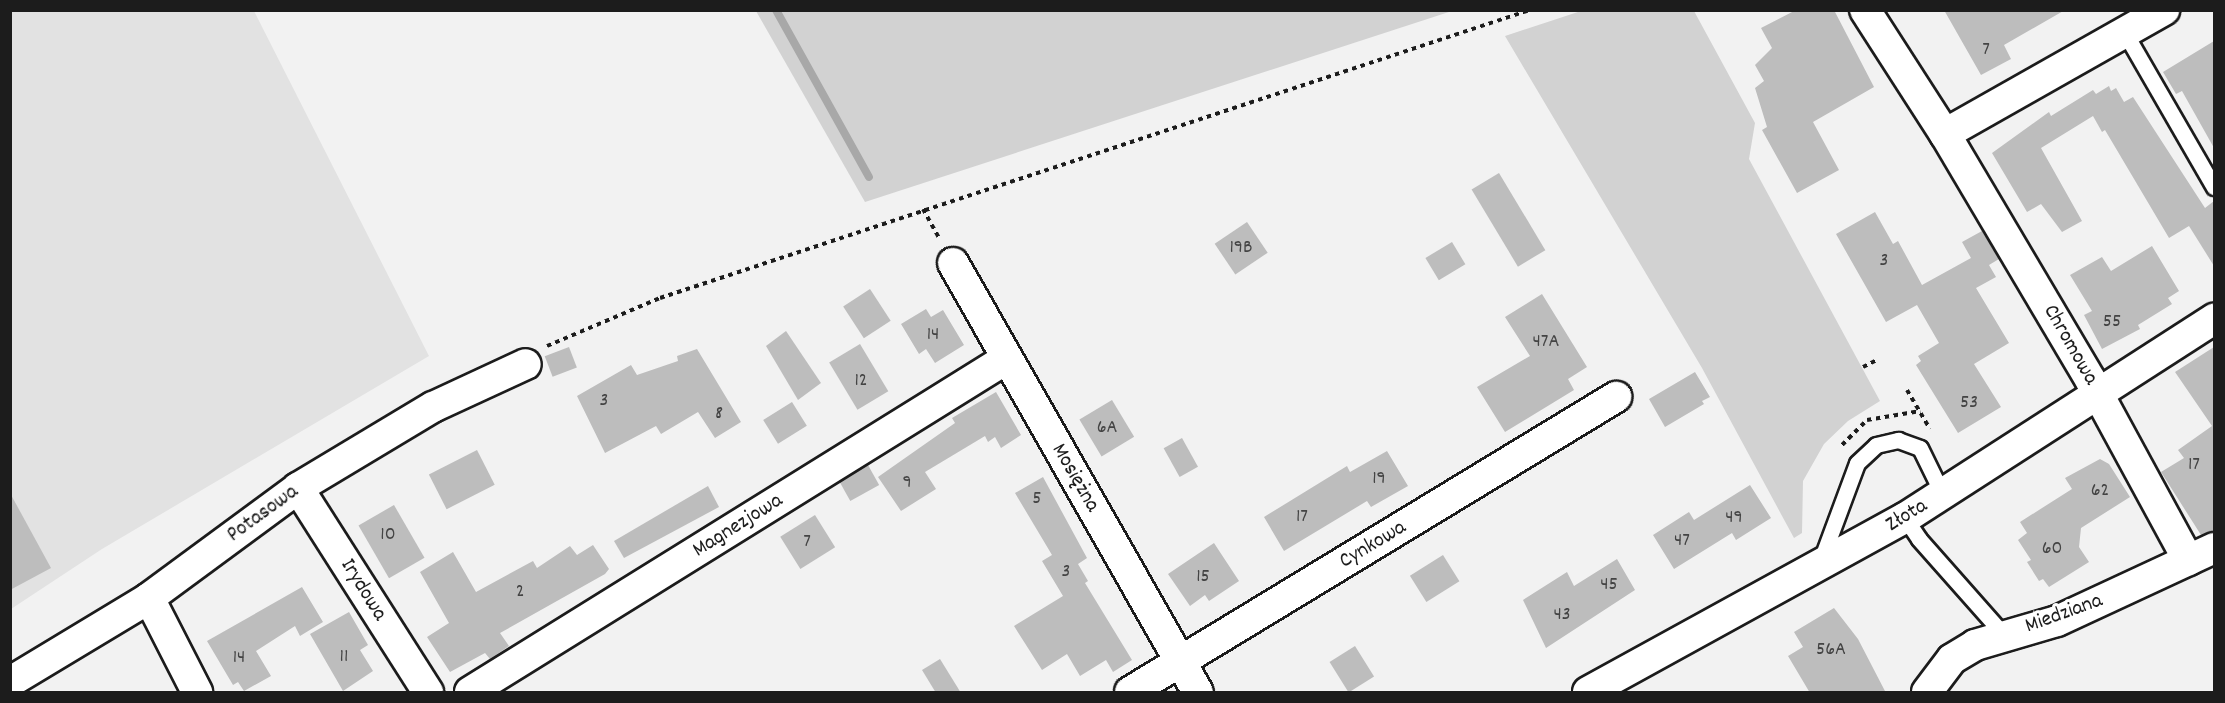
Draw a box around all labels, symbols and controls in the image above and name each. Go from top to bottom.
house number: 7 [1982,38,1990,62]
house number: 19B [1229,236,1253,260]
house number: 3 [1880,249,1888,273]
street label: Chromowa [2036,300,2104,390]
house number: 55 [2103,310,2121,334]
house number: 14 [927,323,939,347]
house number: 47A [1533,330,1559,354]
house number: 12 [854,369,868,393]
house number: 3 [600,389,608,413]
house number: 53 [1960,391,1978,415]
house number: 8 [715,402,723,426]
house number: 6A [1097,416,1117,440]
street label: Mosiężna [1045,439,1105,517]
house number: 17 [2188,453,2200,477]
house number: 19 [1372,467,1386,491]
house number: 9 [902,471,912,495]
street label: Potasowa [222,479,304,549]
house number: 62 [2091,479,2109,503]
house number: 5 [1032,487,1042,511]
street label: Magnezjowa [688,488,788,564]
street label: Złota [1882,493,1932,539]
house number: 17 [1296,505,1308,529]
house number: 49 [1725,506,1743,530]
street label: Cynkowa [1335,515,1411,575]
house number: 10 [380,523,396,547]
house number: 47 [1674,529,1690,553]
house number: 7 [803,530,811,554]
house number: 60 [2042,537,2062,561]
street label: Irydowa [334,554,392,626]
house number: 3 [1062,560,1070,584]
house number: 15 [1196,565,1210,589]
house number: 45 [1600,573,1618,597]
house number: 2 [516,580,524,604]
street label: Miedziana [2022,588,2106,640]
house number: 43 [1553,603,1571,627]
house number: 56A [1816,638,1846,662]
house number: 11 [340,645,348,669]
house number: 14 [233,646,245,670]

